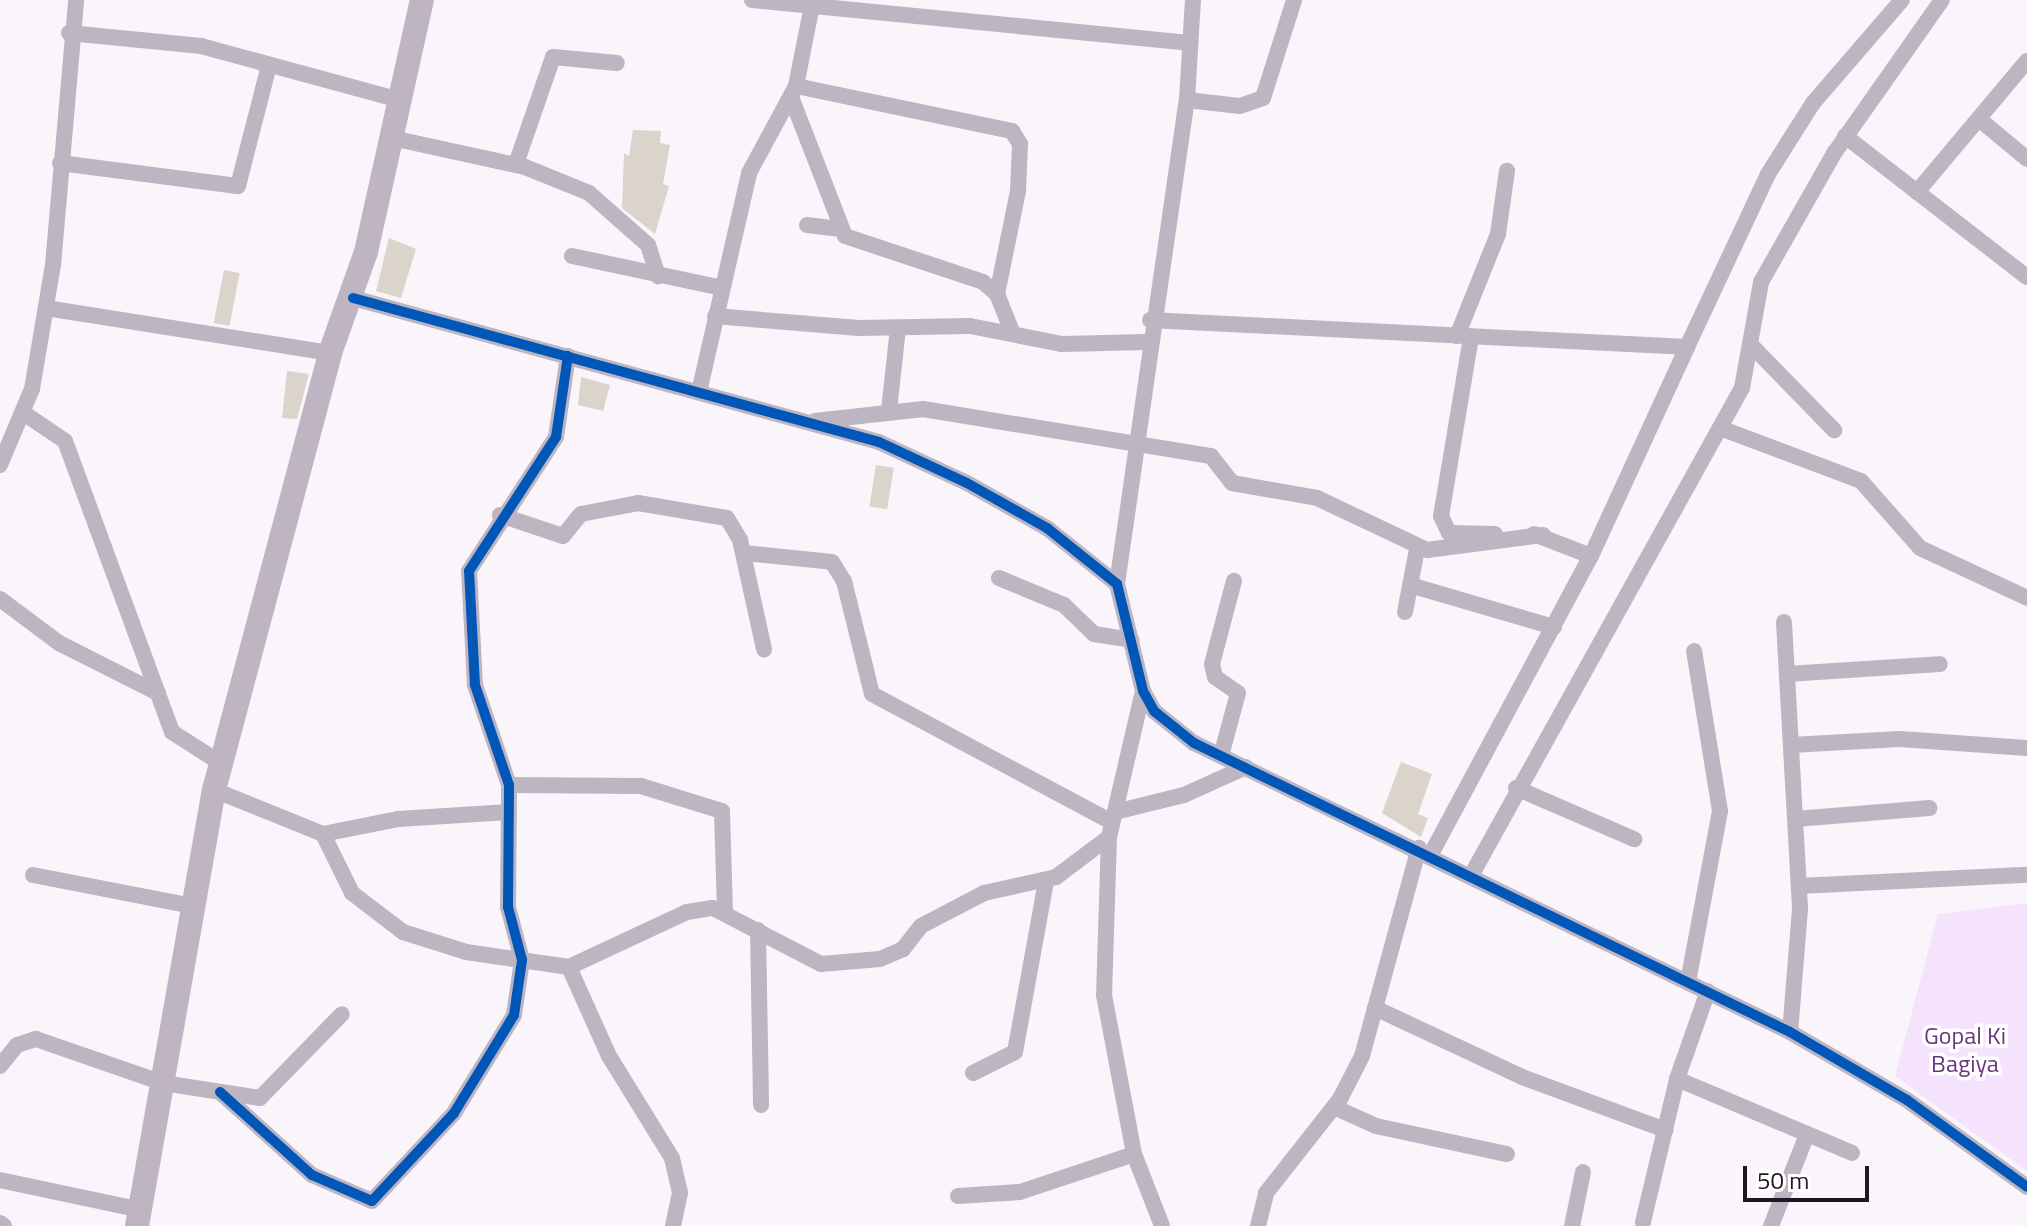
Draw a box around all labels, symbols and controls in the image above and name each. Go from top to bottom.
park label: Gopal Ki Bagiya [1924,1022,2006,1078]
scale bar [1747,1150,1873,1200]
text: 50 m [1757,1162,1809,1198]

